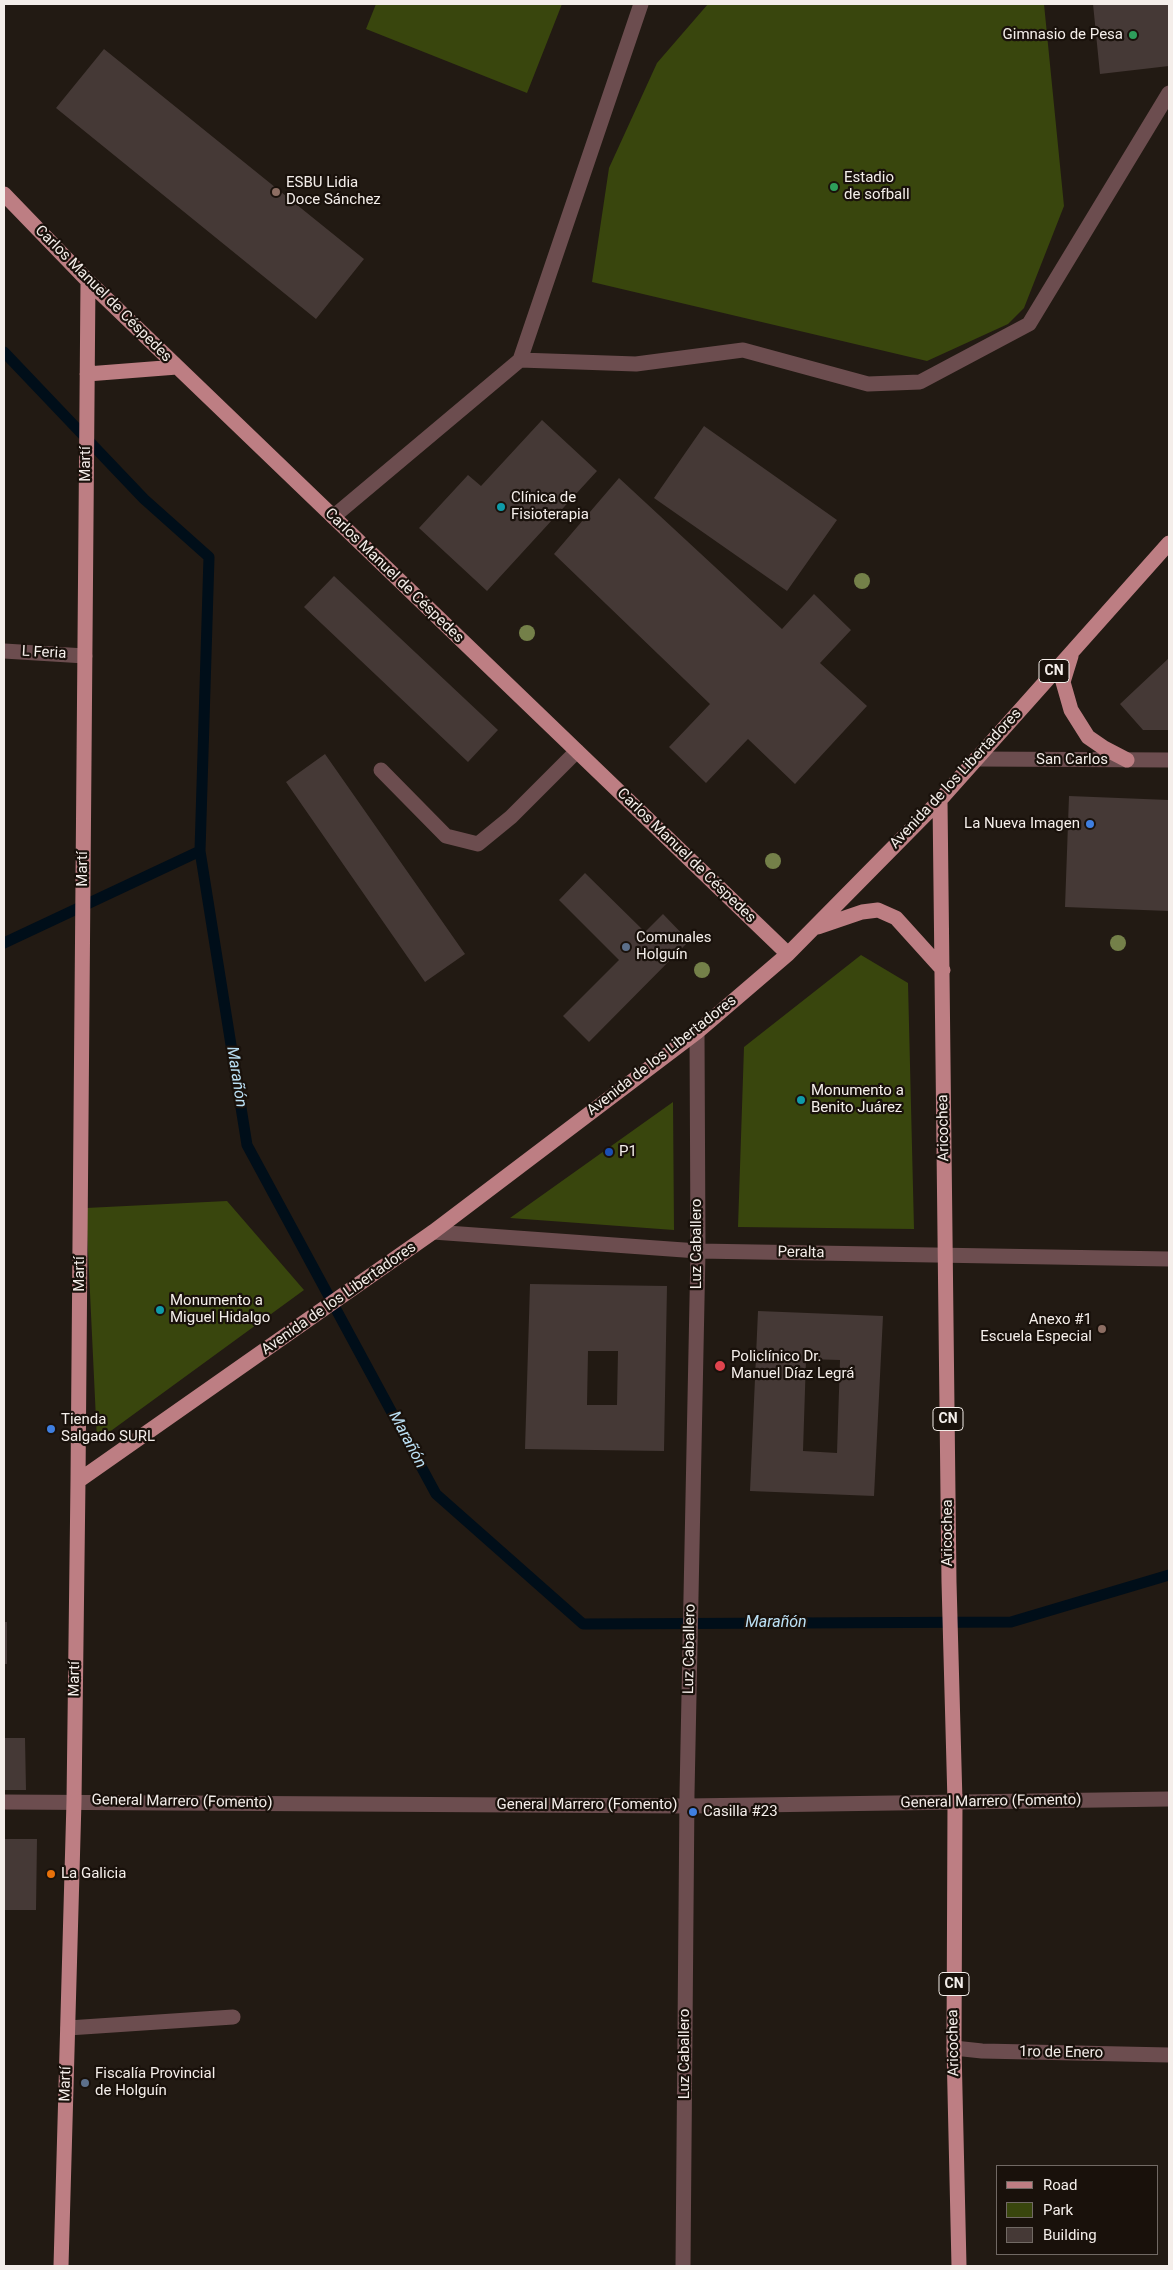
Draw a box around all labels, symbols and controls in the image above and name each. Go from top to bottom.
place label: Gimnasio de Pesa [1003,26,1123,44]
marker: Gimnasio de Pesa [1127,29,1139,41]
place label: Estadio de sofball [844,169,910,204]
place label: ESBU Lidia Doce Sánchez [286,174,381,209]
marker: Estadio de sofball [828,181,840,193]
marker: ESBU Lidia Doce Sánchez [270,186,282,198]
street label: Carlos Manuel de Céspedes [31,222,175,366]
street label: Martí [77,446,95,482]
place label: Clínica de Fisioterapia [511,489,589,524]
marker: Clínica de Fisioterapia [495,501,507,513]
street label: Carlos Manuel de Céspedes [321,505,467,647]
street label: L Feria [21,643,67,663]
road number: CN [1039,659,1069,682]
street label: Avenida de los Libertadores [886,705,1026,853]
street label: San Carlos [1036,751,1108,769]
street label: Carlos Manuel de Céspedes [613,785,759,927]
place label: La Nueva Imagen [964,815,1080,833]
marker: La Nueva Imagen [1084,818,1096,830]
street label: Martí [74,851,92,887]
place label: Comunales Holguín [636,929,712,964]
marker: Comunales Holguín [620,941,632,953]
street label: Avenida de los Libertadores [584,992,740,1120]
water label: Marañón [222,1045,250,1109]
place label: Monumento a Benito Juárez [811,1082,904,1117]
marker: Monumento a Benito Juárez [795,1094,807,1106]
street label: Aricochea [934,1094,954,1162]
place label: P1 [619,1143,637,1161]
marker: P1 [603,1146,615,1158]
street label: Luz Caballero [688,1199,706,1289]
street label: Avenida de los Libertadores [258,1239,420,1359]
street label: Peralta [777,1244,825,1262]
street label: Martí [71,1256,89,1292]
place label: Monumento a Miguel Hidalgo [170,1292,270,1327]
marker: Monumento a Miguel Hidalgo [154,1304,166,1316]
place label: Anexo #1 Escuela Especial [980,1311,1092,1346]
marker: Anexo #1 Escuela Especial [1096,1323,1108,1335]
place label: Policlínico Dr. Manuel Díaz Legrá [731,1348,854,1383]
marker: Policlínico Dr. Manuel Díaz Legrá [713,1359,727,1373]
water label: Marañón [384,1408,430,1472]
road number: CN [933,1408,963,1430]
place label: Tienda Salgado SURL [61,1411,155,1446]
marker: Tienda Salgado SURL [45,1423,57,1435]
street label: Aricochea [939,1499,957,1567]
street label: Luz Caballero [680,1604,700,1694]
water label: Marañón [745,1613,807,1633]
street label: Martí [66,1661,84,1697]
street label: General Marrero (Fomento) [91,1791,273,1813]
street label: General Marrero (Fomento) [900,1791,1082,1813]
street label: General Marrero (Fomento) [497,1796,677,1814]
place label: Casilla #23 [703,1803,778,1821]
marker: Casilla #23 [687,1806,699,1818]
place label: La Galicia [61,1865,126,1883]
marker: La Galicia [45,1868,57,1880]
road number: CN [939,1972,969,1996]
street label: Luz Caballero [676,2009,694,2099]
street label: Aricochea [944,2009,964,2077]
street label: 1ro de Enero [1019,2043,1103,2063]
place label: Fiscalía Provincial de Holguín [95,2065,215,2100]
street label: Martí [56,2066,76,2102]
marker: Fiscalía Provincial de Holguín [79,2077,91,2089]
legend [996,2165,1158,2255]
text: Road [1043,2176,1077,2194]
text: Park [1043,2201,1073,2219]
text: Building [1043,2226,1097,2244]

